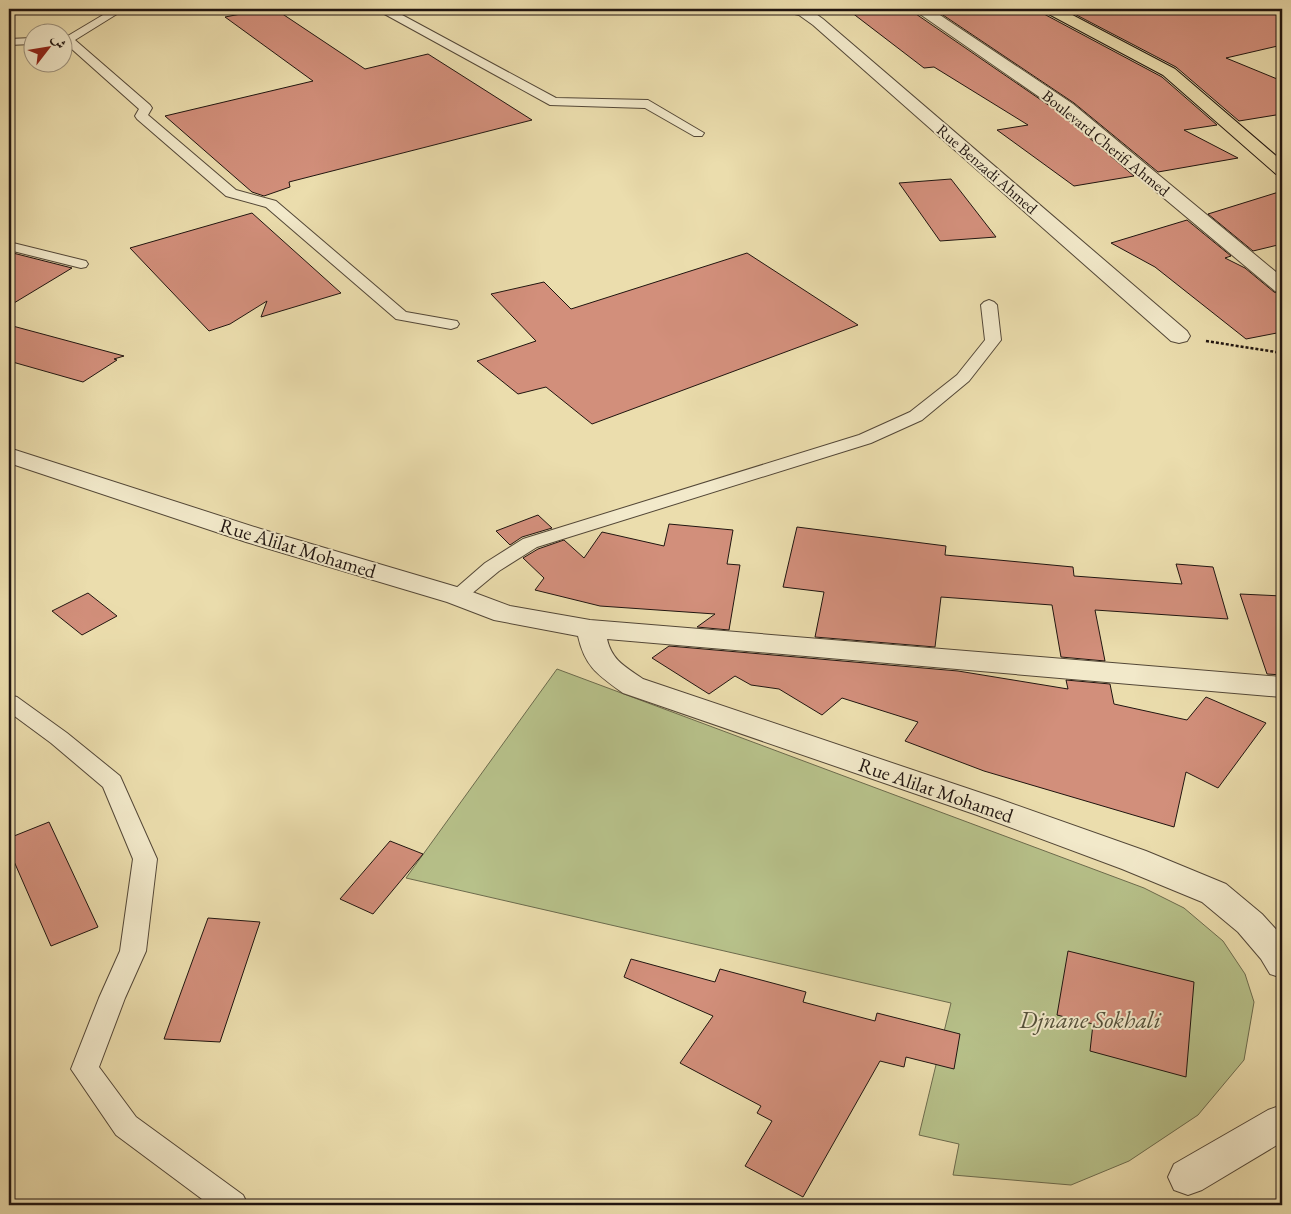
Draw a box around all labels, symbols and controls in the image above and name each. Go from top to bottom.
north arrow [22,22,72,72]
text: ش [48,31,70,52]
street label: Boulevard Cherifi Ahmed [1038,85,1175,201]
street label: Rue Benzadi Ahmed [932,119,1042,219]
street label: Rue Alilat Mohamed [217,512,380,584]
street label: Rue Alilat Mohamed [855,751,1018,829]
park label: Djnane Sokhali [1018,1004,1162,1035]

